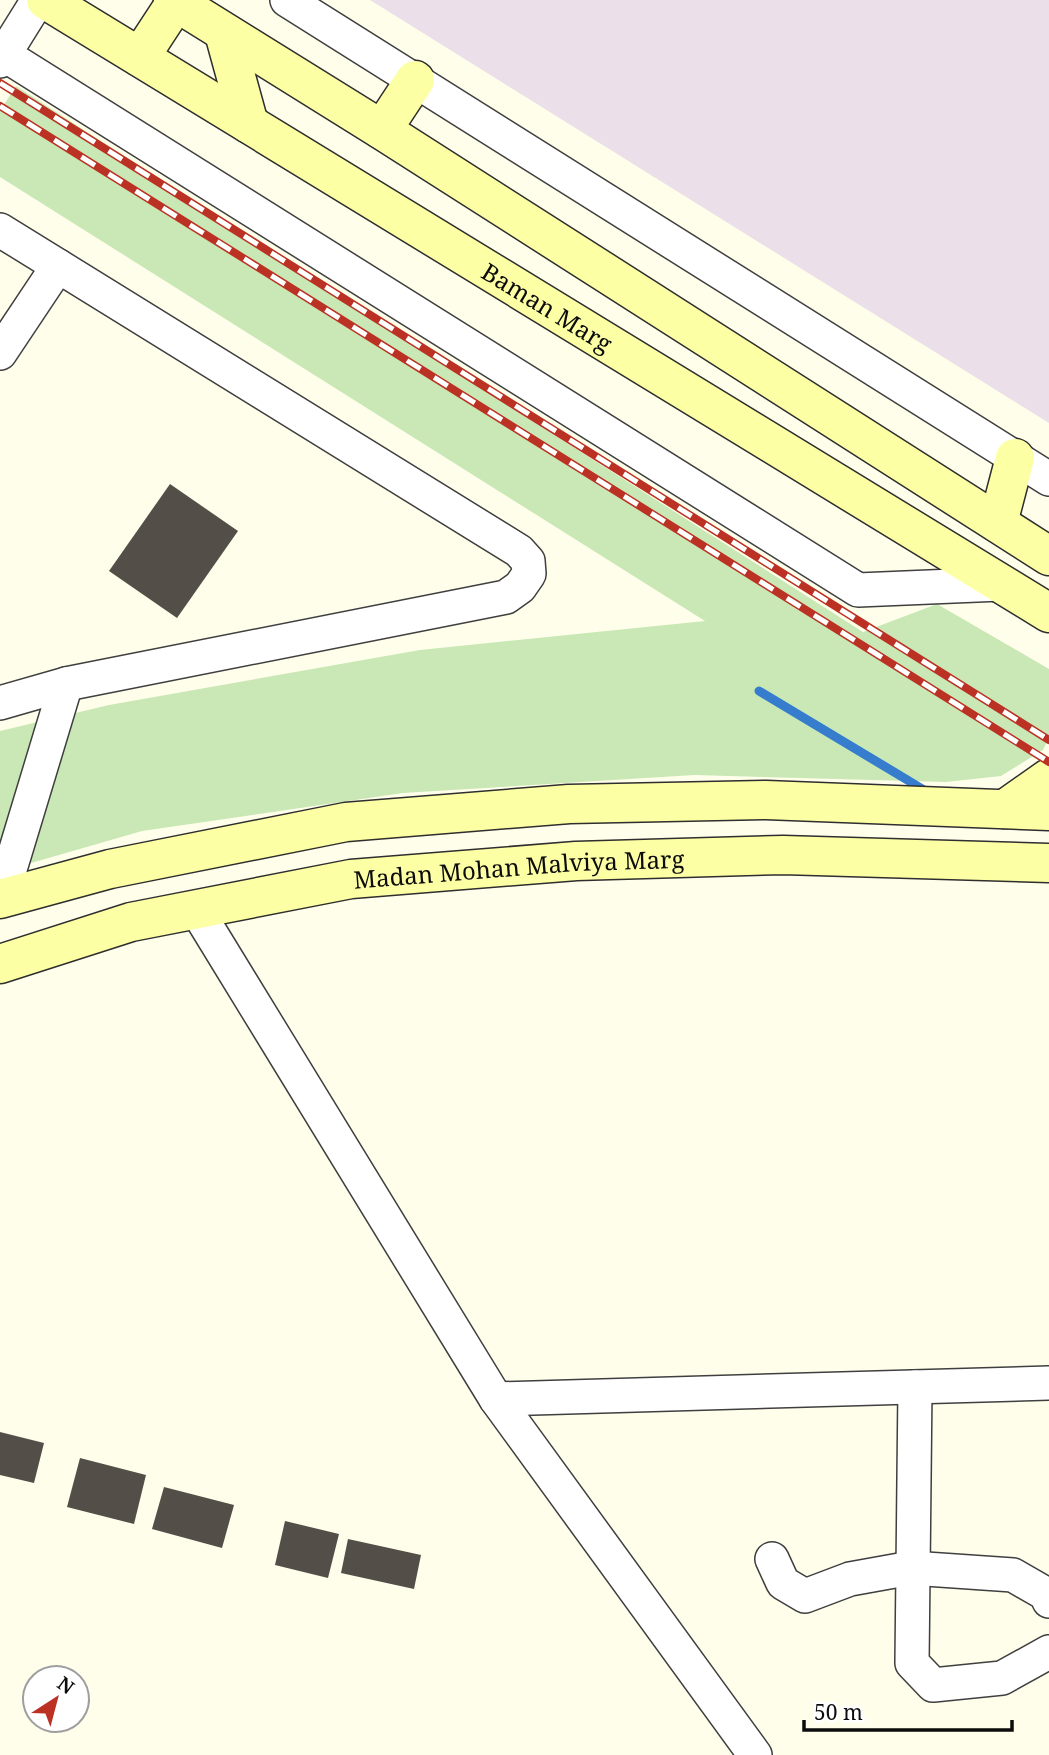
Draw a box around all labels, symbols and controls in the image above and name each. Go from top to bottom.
street label: Baman Marg [476,254,619,359]
street label: Madan Mohan Malviya Marg [352,841,685,895]
north arrow [21,1664,91,1734]
text: N [52,1670,80,1700]
scale bar [804,1688,1012,1732]
text: 50 m [814,1698,863,1726]

